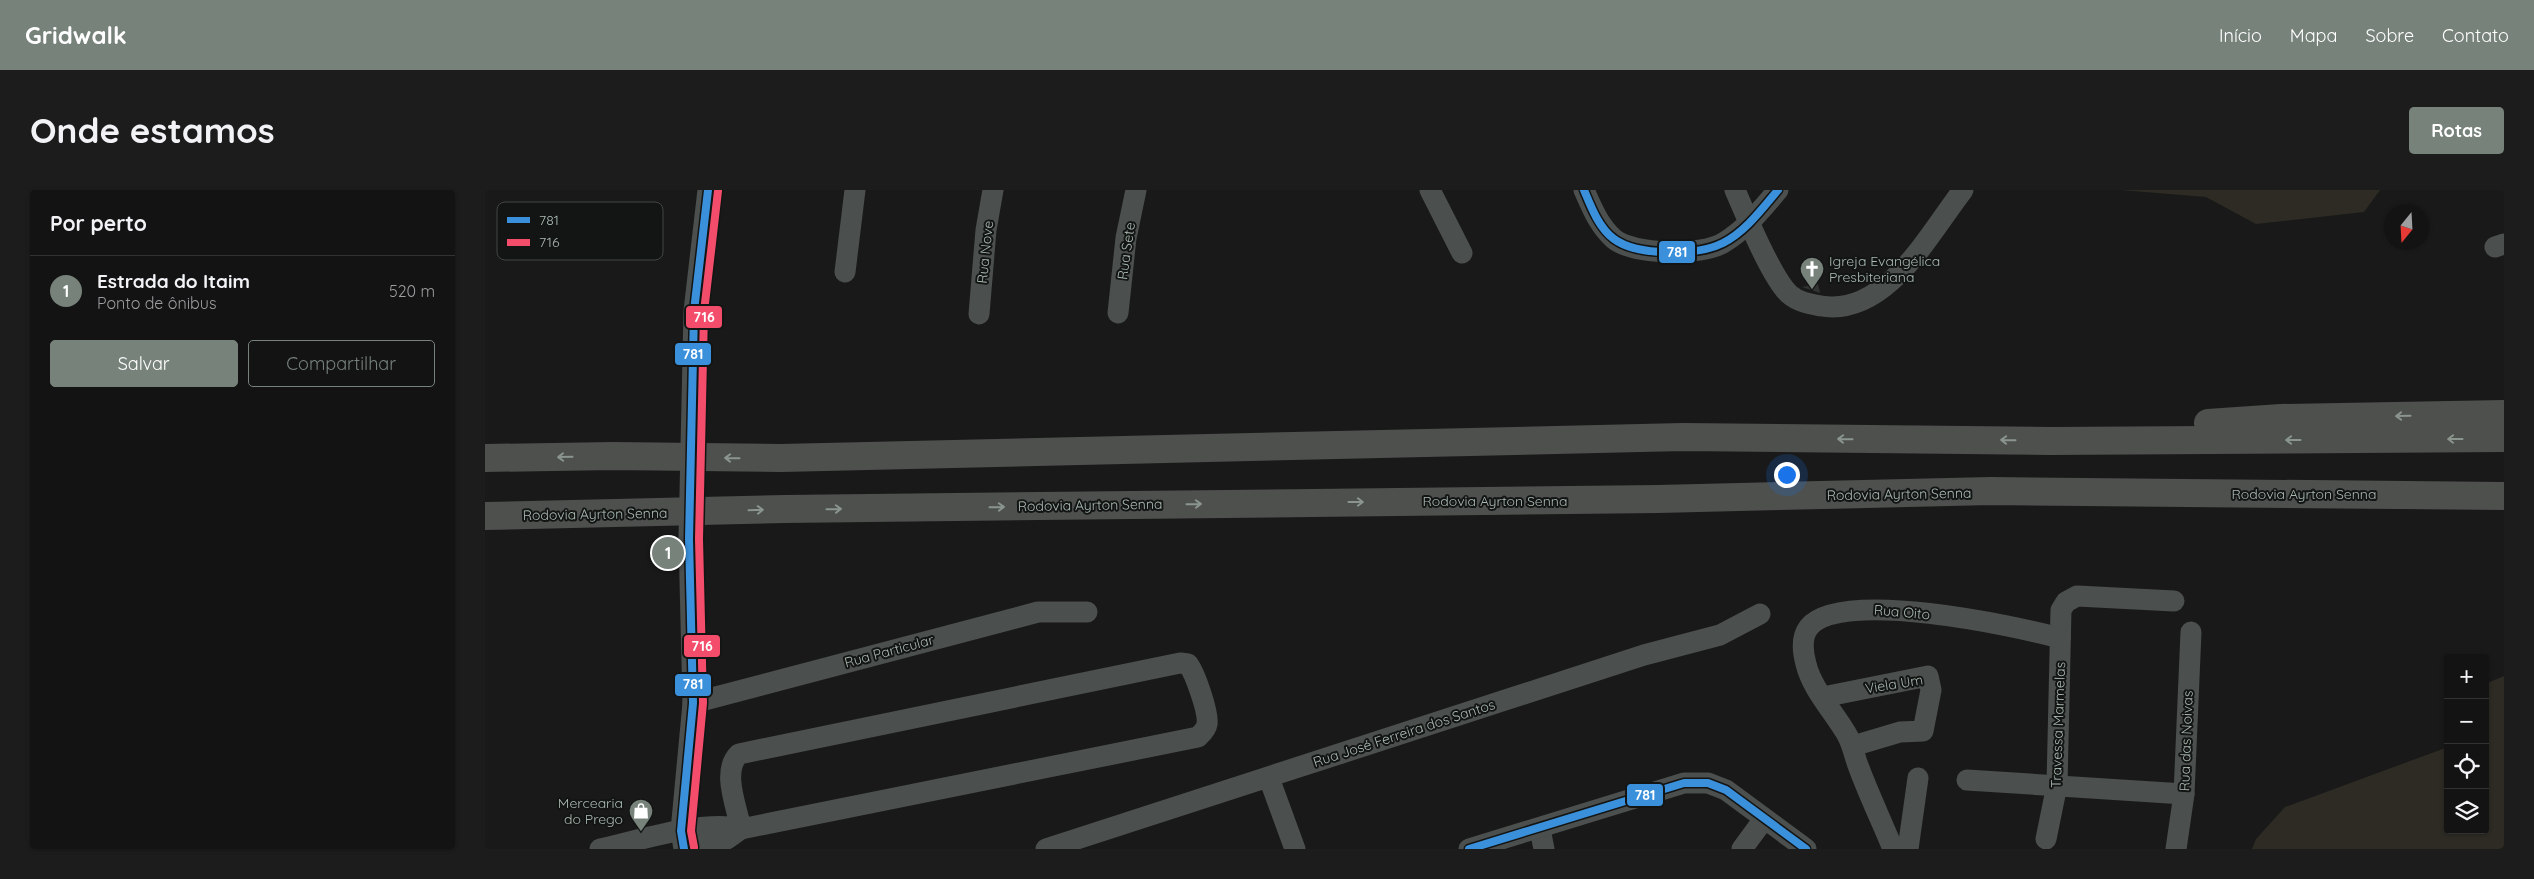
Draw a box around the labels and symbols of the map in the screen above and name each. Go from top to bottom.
legend [497,202,663,260]
north arrow [2384,205,2429,250]
text: 781 [539,211,559,229]
street label: Rua Nove [973,219,997,284]
street label: Rua Sete [1113,221,1139,281]
text: 716 [539,233,560,251]
line badge: 781 [1658,240,1696,264]
text: 781 [1667,243,1687,261]
place label: Igreja Evangélica Presbiteriana [1829,252,1940,286]
church icon: Igreja Evangélica Presbiteriana [1799,256,1825,290]
line badge: 716 [685,305,723,329]
text: 716 [693,308,715,326]
line badge: 781 [674,342,712,366]
text: 781 [683,345,703,363]
one-way arrow [2395,411,2412,421]
one-way arrow [1838,434,1854,444]
one-way arrow [2448,434,2464,444]
one-way arrow [2000,435,2016,445]
one-way arrow [2285,435,2301,444]
one-way arrow [557,452,573,462]
one-way arrow [724,453,740,463]
your location [1774,462,1800,488]
street label: Rodovia Ayrton Senna [1826,484,1972,504]
street label: Rodovia Ayrton Senna [2232,485,2376,503]
street label: Rodovia Ayrton Senna [1423,492,1567,510]
street label: Rodovia Ayrton Senna [1017,495,1163,515]
one-way arrow [1348,497,1364,507]
one-way arrow [1186,499,1202,509]
one-way arrow [988,502,1004,511]
street label: Rodovia Ayrton Senna [522,504,668,524]
one-way arrow [826,504,842,514]
one-way arrow [748,506,764,515]
pin: 1 [652,534,684,572]
street label: Rua Oito [1873,601,1931,623]
street label: Rua Particular [842,630,936,672]
line badge: 716 [683,634,721,658]
text: 716 [691,637,713,655]
street label: Travessa Marmelas [2047,662,2069,788]
street label: Viela Um [1864,671,1924,697]
line badge: 781 [674,673,712,697]
text: 781 [683,675,703,693]
street label: Rua das Noivas [2175,690,2197,792]
street label: Rua José Ferreira dos Santos [1311,695,1497,771]
line badge: 781 [1626,783,1664,807]
text: 781 [1635,786,1655,804]
place label: Mercearia do Prego [558,794,623,828]
shop icon: Mercearia do Prego [628,798,654,832]

